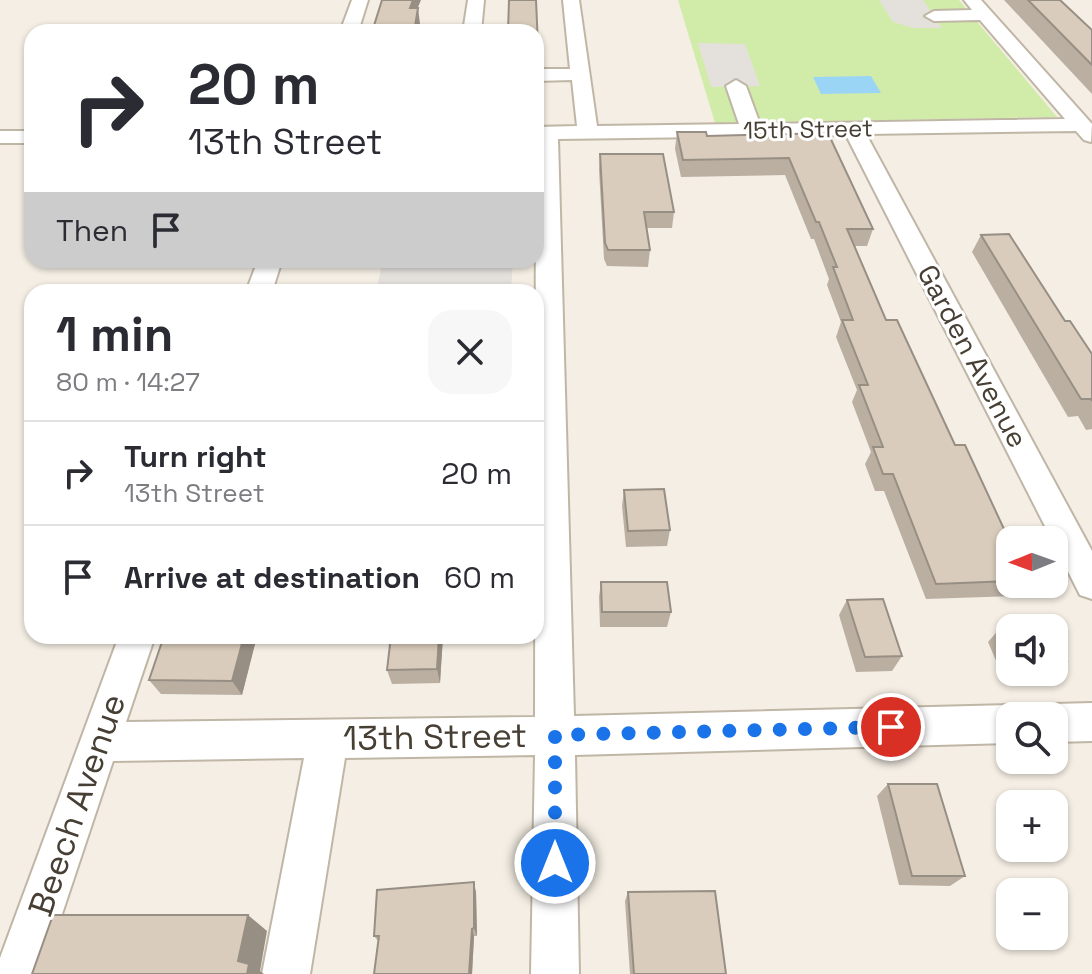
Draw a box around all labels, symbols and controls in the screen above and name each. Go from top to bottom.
text: 20 m [188,49,320,120]
icon: right [56,56,160,160]
street label: 15th Street [743,112,873,146]
text: 13th Street [188,119,383,165]
icon: arrive [144,208,188,252]
text: Then [56,211,128,250]
street label: Garden Avenue [910,258,1036,454]
text: 1 min [56,304,173,365]
button: close [428,310,512,394]
text: 80 m · 14:27 [56,365,200,399]
text: Turn right [124,437,267,476]
icon: right [56,451,100,495]
text: 20 m [441,454,512,493]
text: 13th Street [124,476,265,510]
north arrow [996,526,1068,598]
map controls [996,526,1068,950]
icon: arrive [56,555,100,599]
text: Arrive at destination [124,558,420,597]
text: 60 m [444,558,515,597]
button: sound [996,614,1068,686]
street label: Beech Avenue [19,688,135,922]
pin [857,693,925,761]
button: search [996,702,1068,774]
icon: arrive [869,705,913,749]
street label: 13th Street [343,714,527,760]
button: + [996,790,1068,862]
position arrow [513,821,597,905]
button: − [996,878,1068,950]

